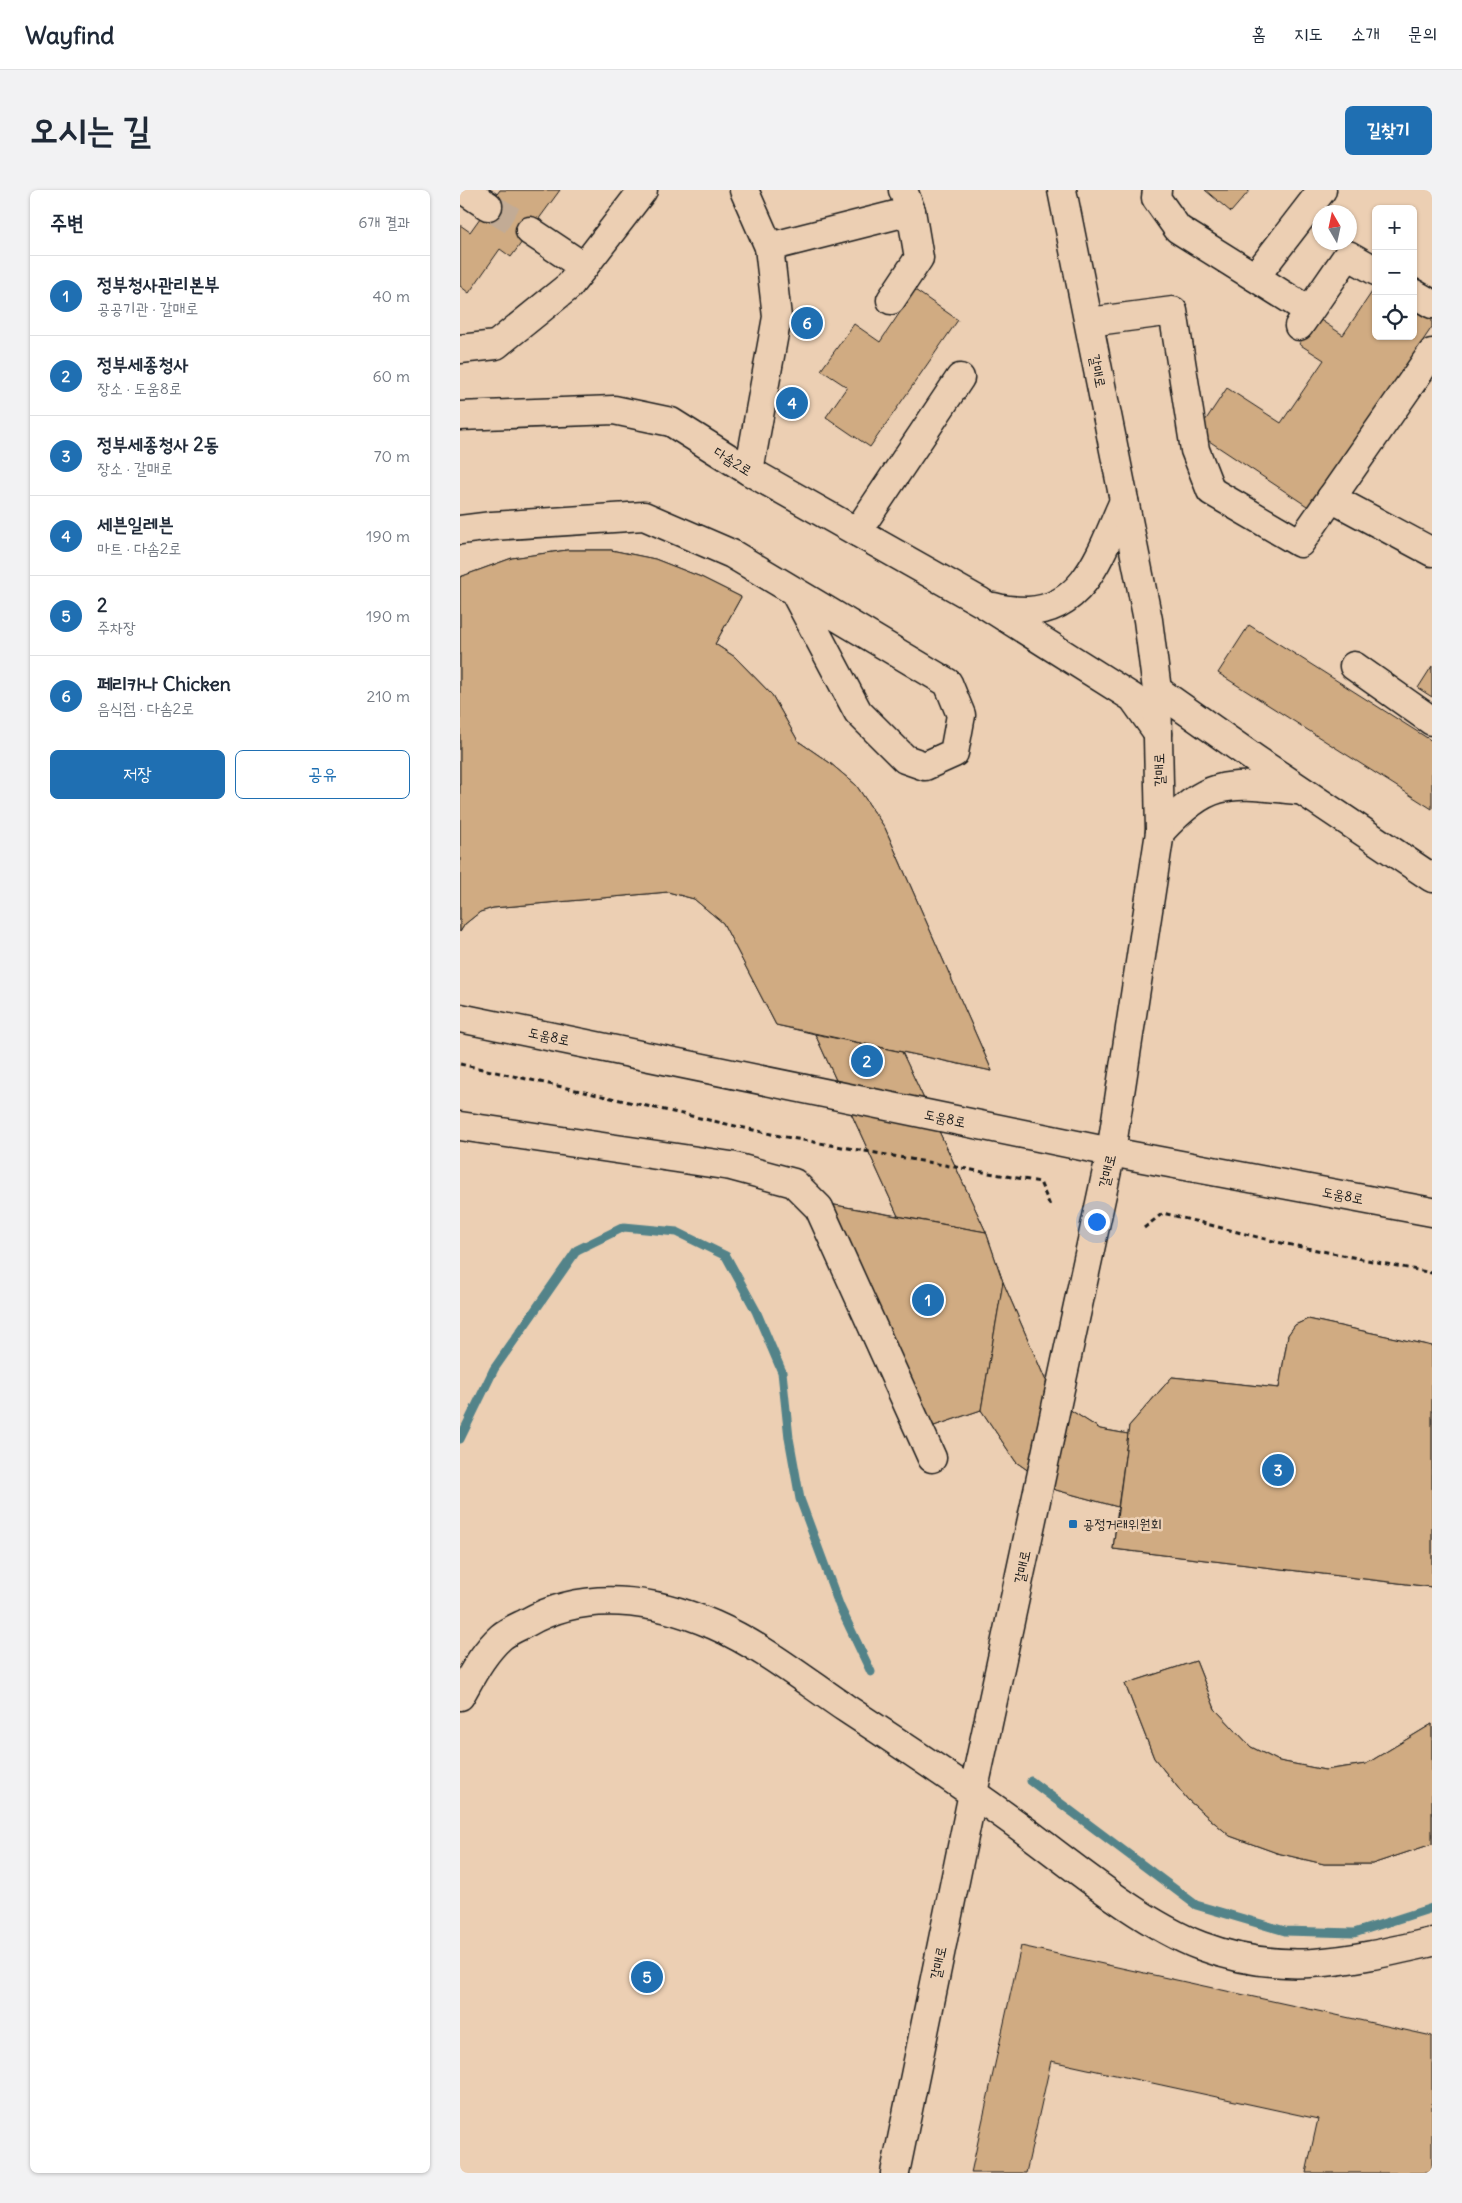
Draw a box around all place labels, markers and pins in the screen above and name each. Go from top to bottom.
pin: 6 [791,304,823,342]
pin: 4 [776,384,808,422]
pin: 2 [851,1042,883,1080]
pin: 1 [912,1281,944,1319]
pin: 3 [1262,1451,1294,1489]
place label: 공정거래위원회 [1083,1515,1162,1533]
marker: 공정거래위원회 [1067,1518,1079,1530]
pin: 5 [631,1958,663,1996]

